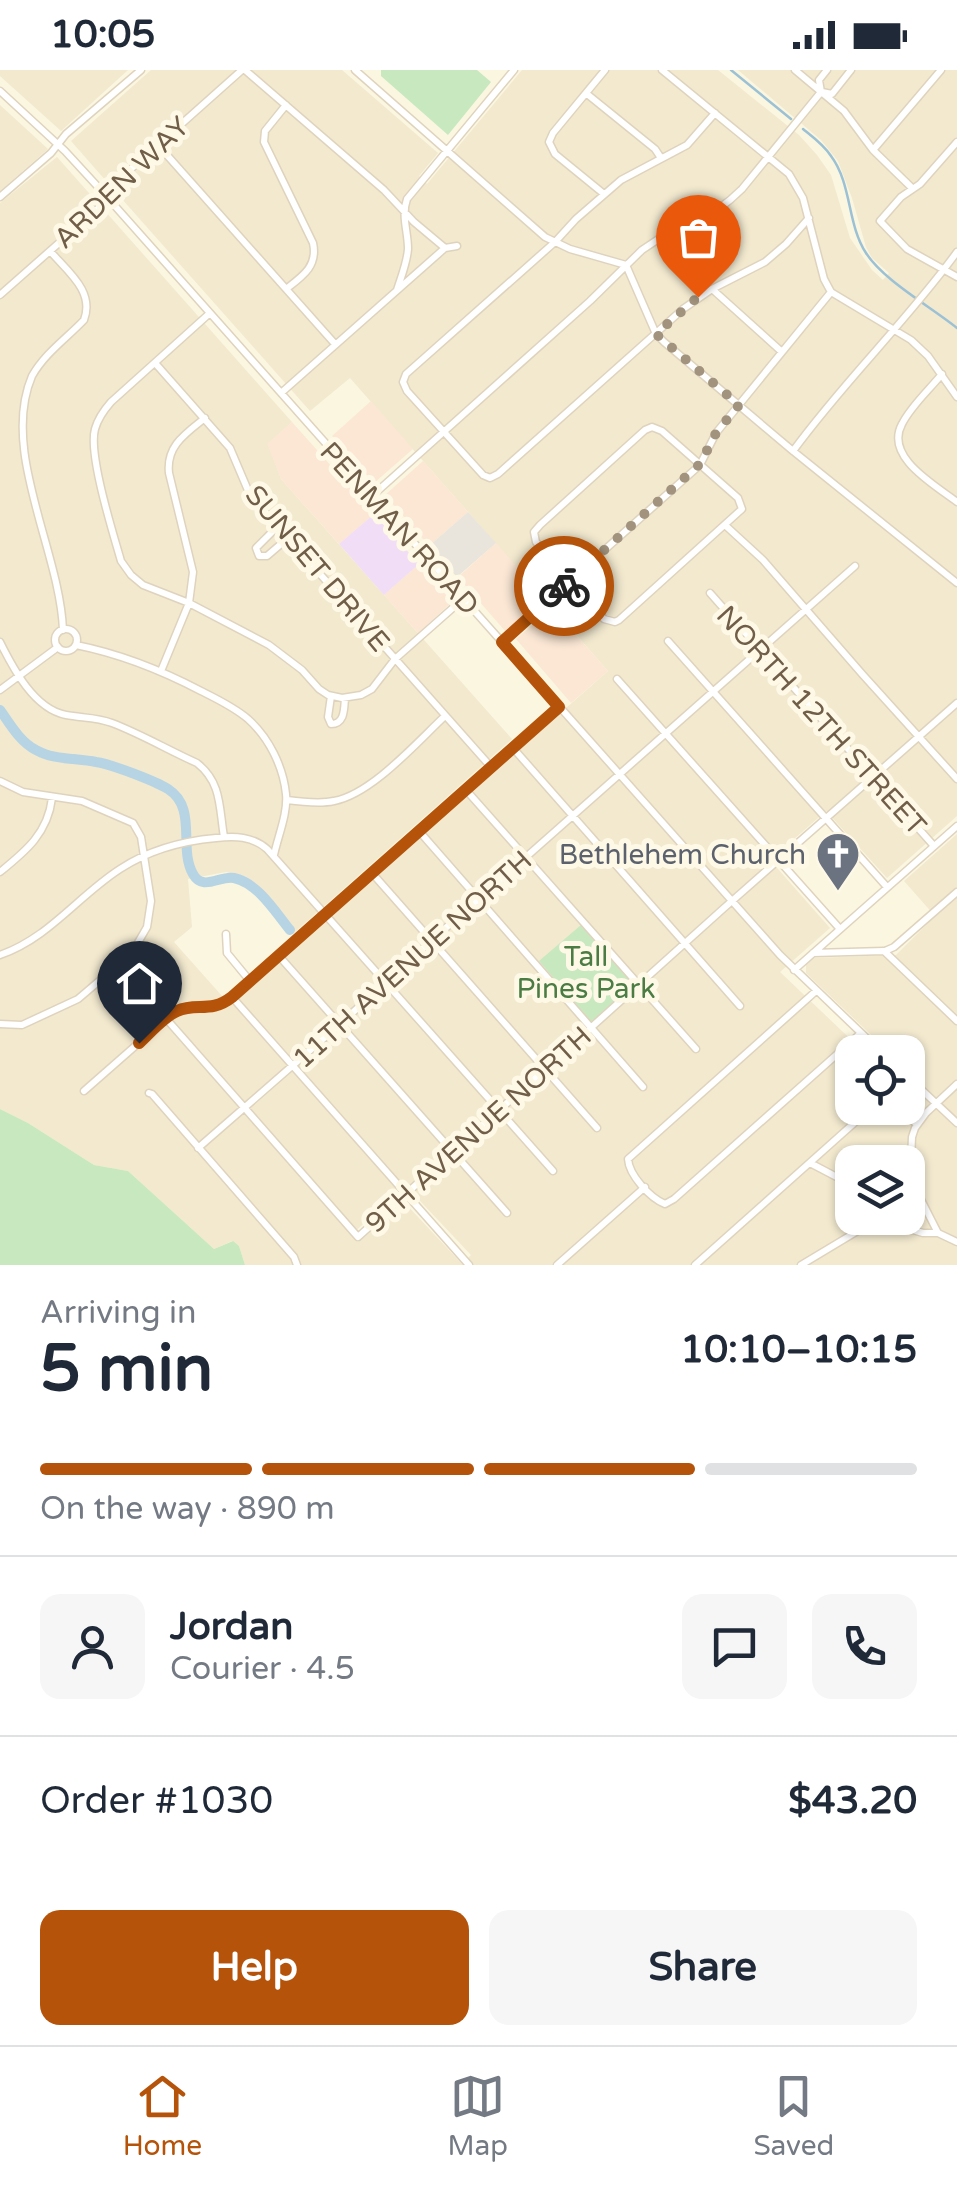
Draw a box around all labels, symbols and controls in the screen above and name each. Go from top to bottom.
text: 10:05 [50,12,155,58]
street label: ARDEN WAY [47,110,196,256]
pin [656,195,741,298]
icon: bag [671,210,726,265]
street label: PENMAN ROAD [313,435,486,622]
street label: SUNSET DRIVE [238,479,397,659]
courier [514,536,614,636]
icon: bike [537,559,592,614]
street label: NORTH 12TH STREET [709,599,933,842]
church icon: Bethlehem Church [815,831,861,892]
place label: Bethlehem Church [559,838,806,872]
street label: 11TH AVENUE NORTH [286,843,539,1076]
park label: Tall Pines Park [517,940,656,1006]
pin [97,941,182,1044]
icon: home [112,956,167,1011]
street label: 9TH AVENUE NORTH [359,1019,599,1240]
map controls [835,1035,925,1235]
button: locate [835,1035,925,1125]
button: layers [835,1145,925,1235]
text: Arriving in [40,1294,197,1332]
text: 10:10–10:15 [680,1327,917,1373]
text: 5 min [40,1330,213,1409]
text: On the way · 890 m [40,1490,335,1528]
button: person [40,1594,145,1699]
button: chat [682,1594,787,1699]
button: phone [812,1594,917,1699]
text: Jordan [170,1604,293,1650]
text: Courier · 4.5 [170,1650,355,1688]
text: Order #1030 [40,1778,273,1824]
text: $43.20 [788,1778,917,1824]
button: Help [40,1910,469,2025]
button: Share [489,1910,917,2025]
tab: Home [123,2069,202,2163]
tab: Map [447,2069,508,2163]
tab: Saved [753,2069,834,2163]

